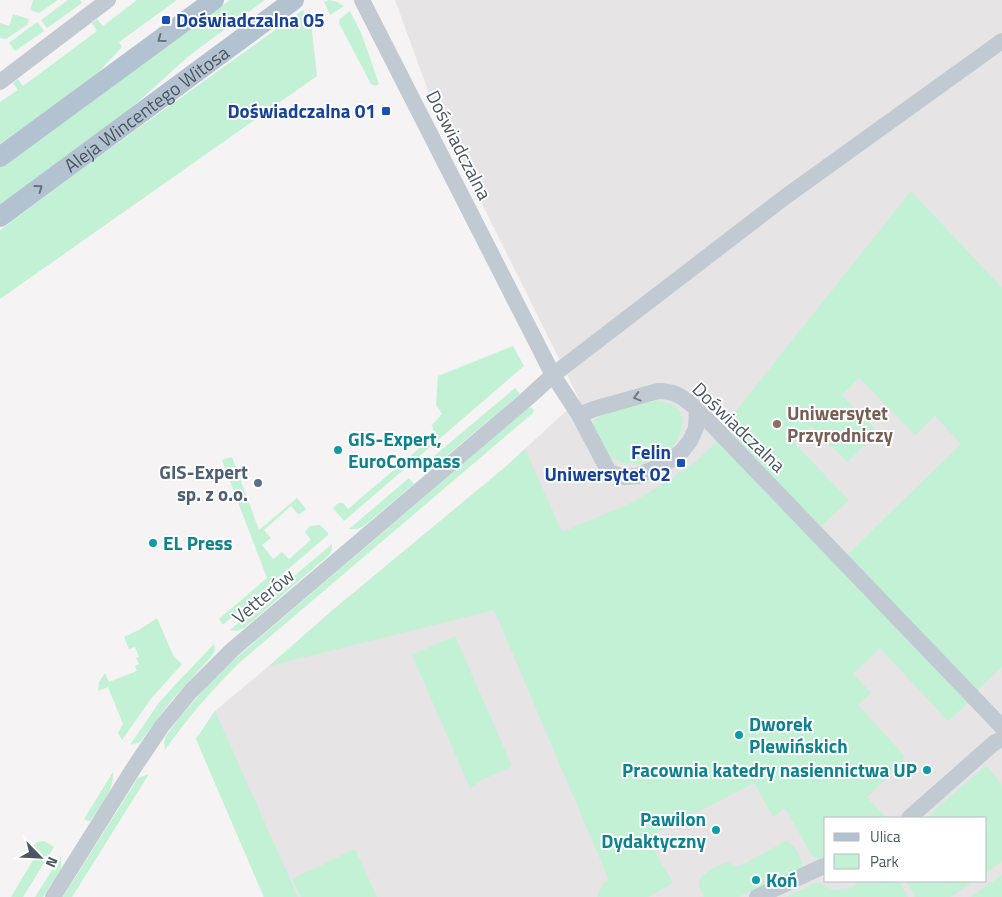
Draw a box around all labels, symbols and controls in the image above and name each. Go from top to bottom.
place label: Doświadczalna 05 [176,5,325,34]
marker: Doświadczalna 05 [160,14,172,26]
one-way arrow [157,33,166,42]
street label: Aleja Wincentego Witosa [58,38,235,179]
street label: Doświadczalna [419,85,500,205]
place label: Doświadczalna 01 [227,96,376,125]
marker: Doświadczalna 01 [380,105,392,117]
one-way arrow [33,185,43,194]
street label: Doświadczalna [686,375,793,479]
one-way arrow [632,391,641,402]
place label: Uniwersytet Przyrodniczy [787,398,894,449]
marker: Uniwersytet Przyrodniczy [771,418,783,430]
place label: GIS-Expert, EuroCompass [348,424,460,475]
place label: Felin Uniwersytet 02 [545,437,671,488]
marker: GIS-Expert, EuroCompass [332,444,344,456]
place label: GIS-Expert sp. z o.o. [159,457,248,508]
marker: Felin Uniwersytet 02 [675,457,687,469]
marker: GIS-Expert sp. z o.o. [252,477,264,489]
place label: EL Press [163,528,233,557]
marker: EL Press [147,537,159,549]
street label: Vetterów [225,561,300,630]
place label: Dworek Plewińskich [749,709,848,760]
marker: Dworek Plewińskich [733,729,745,741]
place label: Pracownia katedry nasiennictwa UP [622,755,917,784]
marker: Pracownia katedry nasiennictwa UP [921,764,933,776]
place label: Pawilon Dydaktyczny [601,804,706,855]
legend [824,817,987,882]
marker: Pawilon Dydaktyczny [710,824,722,836]
text: Ulica [870,825,901,848]
north arrow [15,832,65,882]
text: Park [870,850,899,873]
text: N [41,854,64,871]
place label: Koń [766,865,798,894]
marker: Koń [750,874,762,886]

